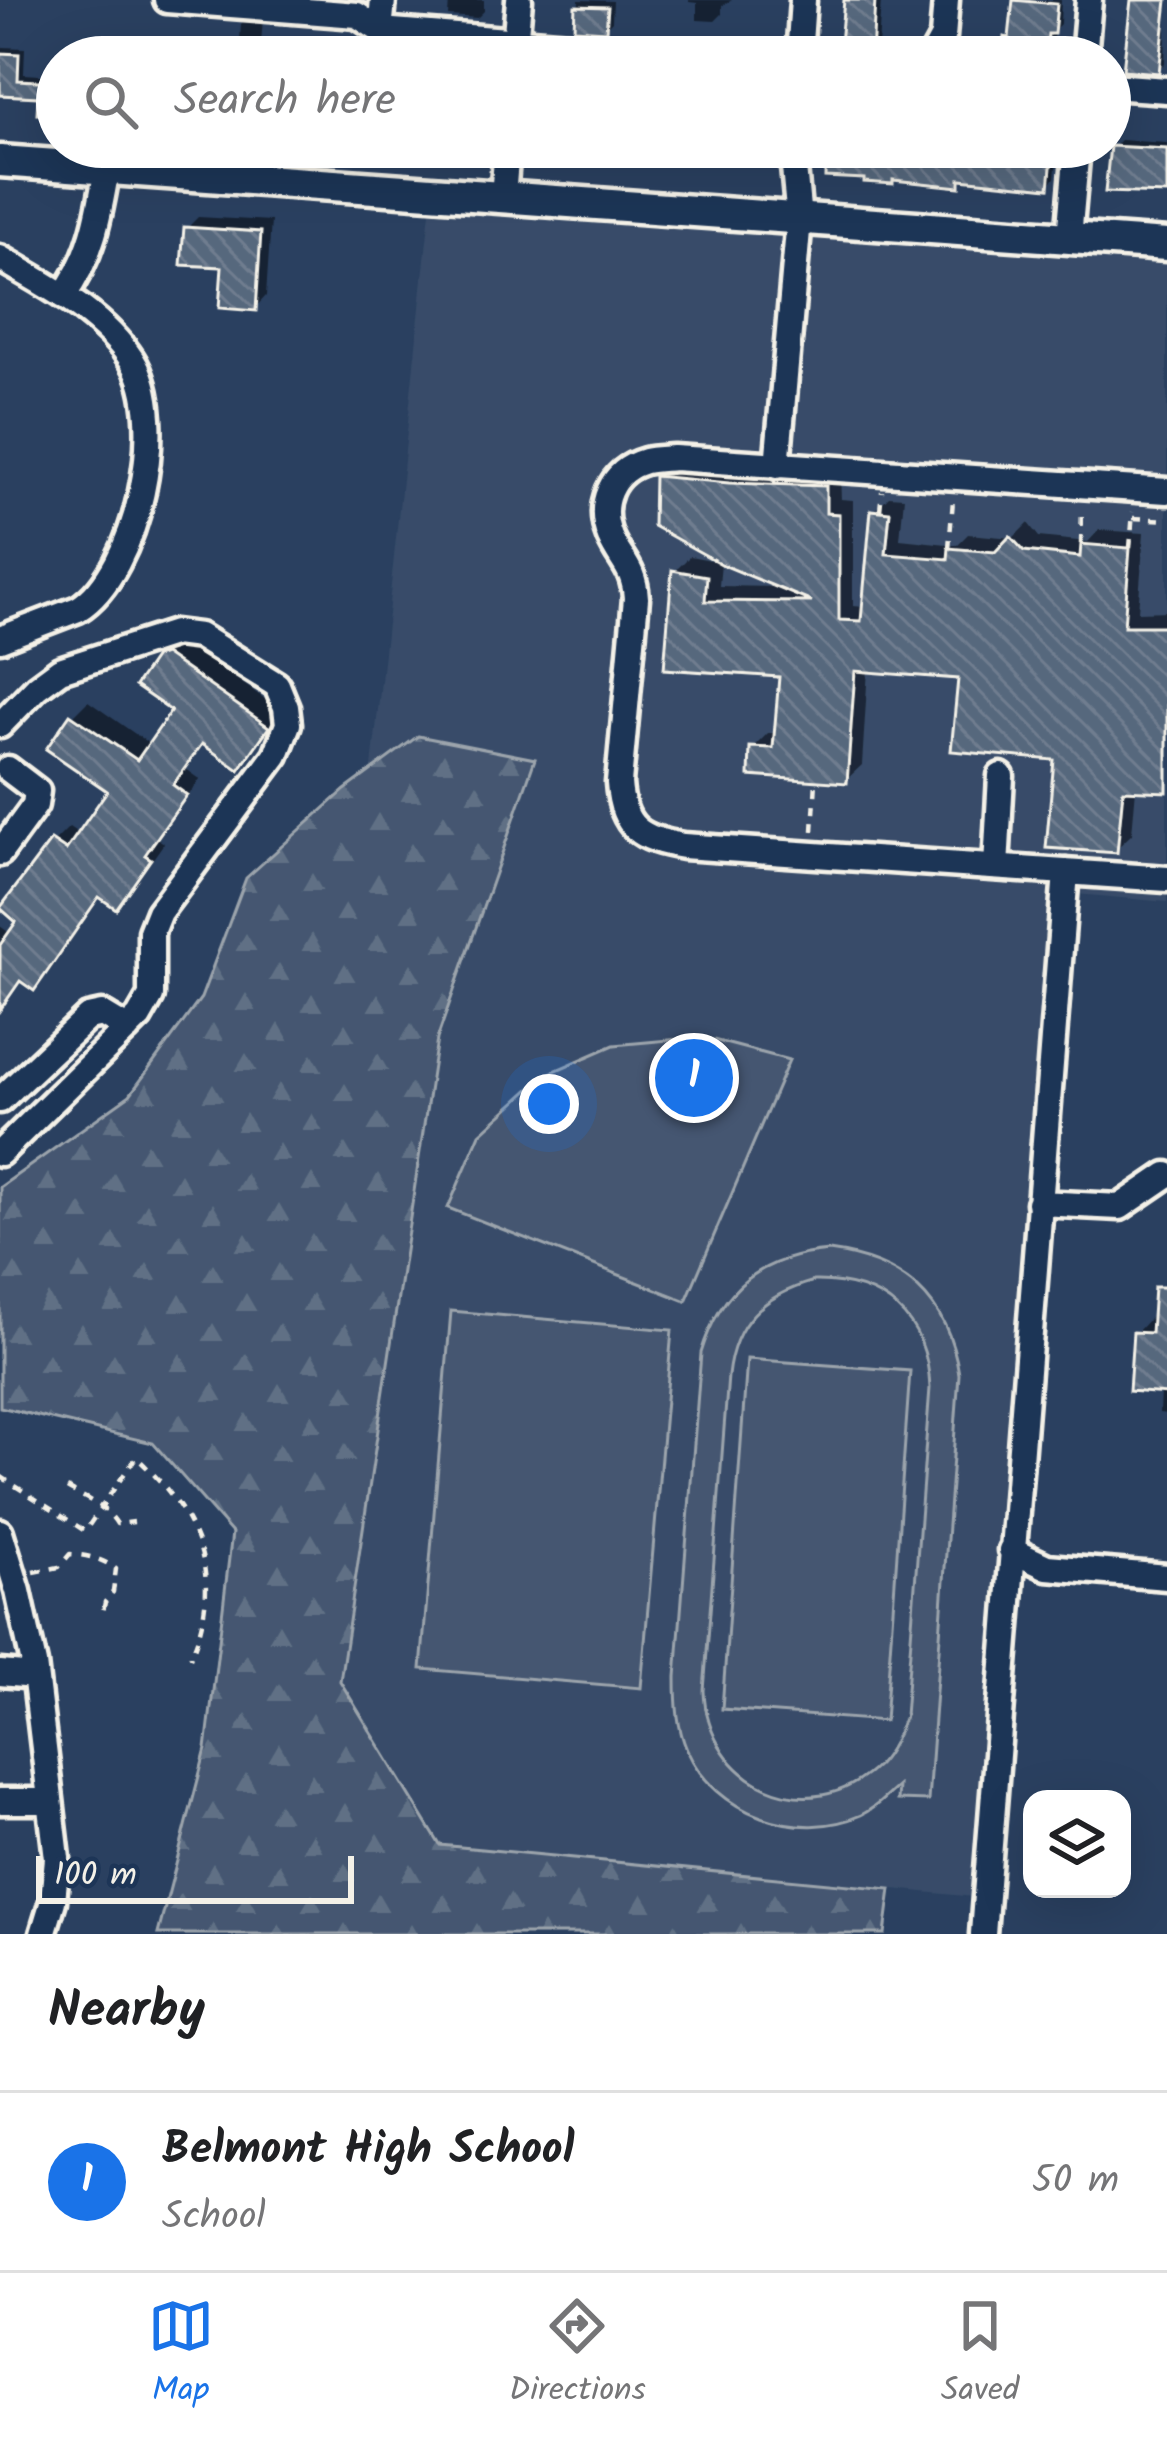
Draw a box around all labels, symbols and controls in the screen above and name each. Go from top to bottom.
search box [36,36,1131,168]
text: Search here [174,66,396,138]
icon: search [78,69,144,135]
pin: 1 [655,1033,733,1123]
your location [519,1074,579,1134]
map controls [1023,1790,1131,1898]
button: layers [1023,1790,1131,1898]
scale bar [36,1850,354,1903]
text: 100 m [54,1850,137,1903]
text: Nearby [48,1972,205,2053]
text: Belmont High School [162,2115,574,2187]
text: 1 [81,2151,93,2213]
text: 50 m [1032,2151,1119,2213]
text: School [162,2187,266,2249]
tab: Map [148,2293,214,2418]
tab: Directions [509,2293,646,2418]
tab: Saved [941,2293,1019,2418]

